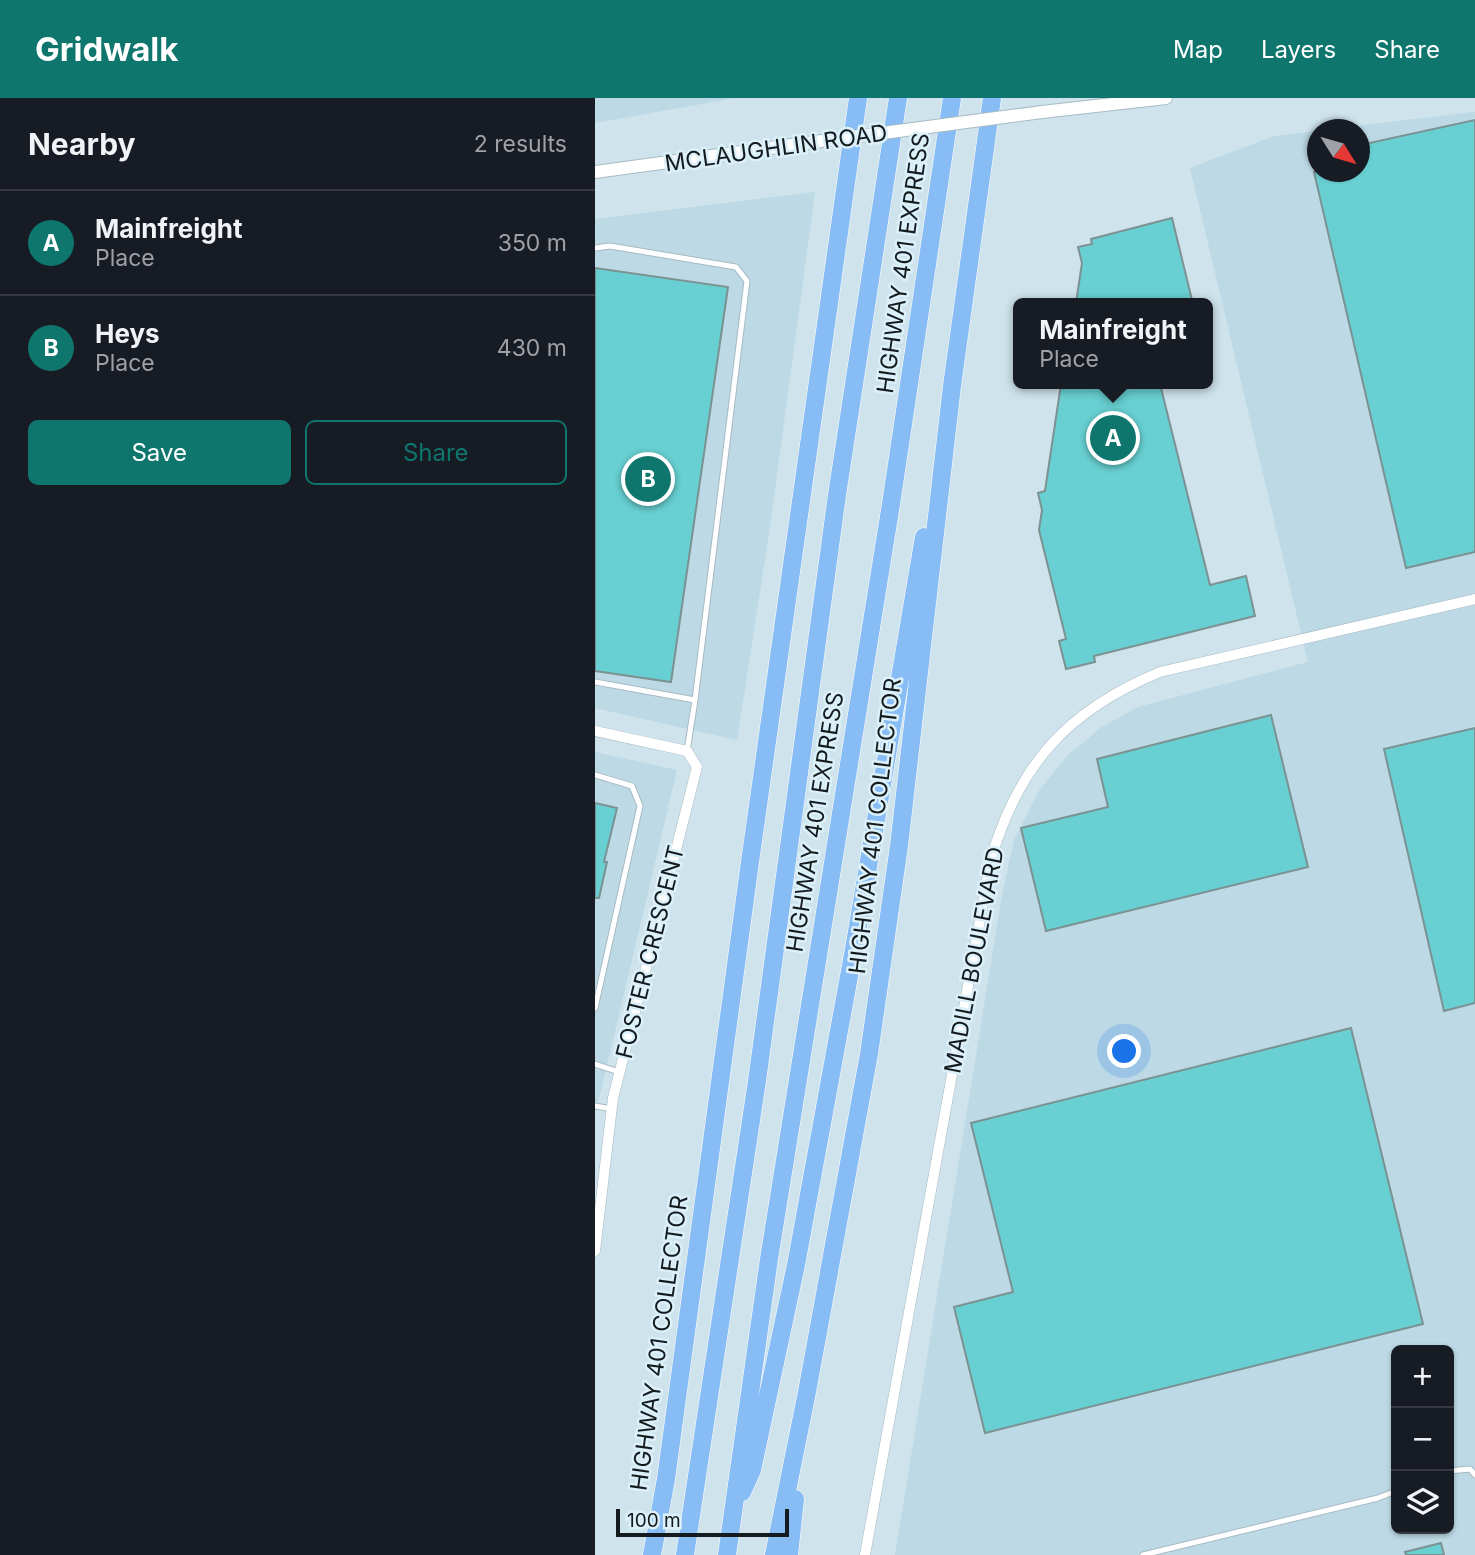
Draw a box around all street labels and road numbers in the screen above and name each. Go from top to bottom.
street label: MCLAUGHLIN ROAD [663,119,889,177]
street label: HIGHWAY 401 EXPRESS [871,131,935,395]
street label: HIGHWAY 401 COLLECTOR [843,676,907,976]
street label: HIGHWAY 401 EXPRESS [781,690,849,954]
street label: FOSTER CRESCENT [610,842,690,1062]
street label: MADILL BOULEVARD [938,844,1010,1076]
street label: HIGHWAY 401 COLLECTOR [624,1193,694,1492]

